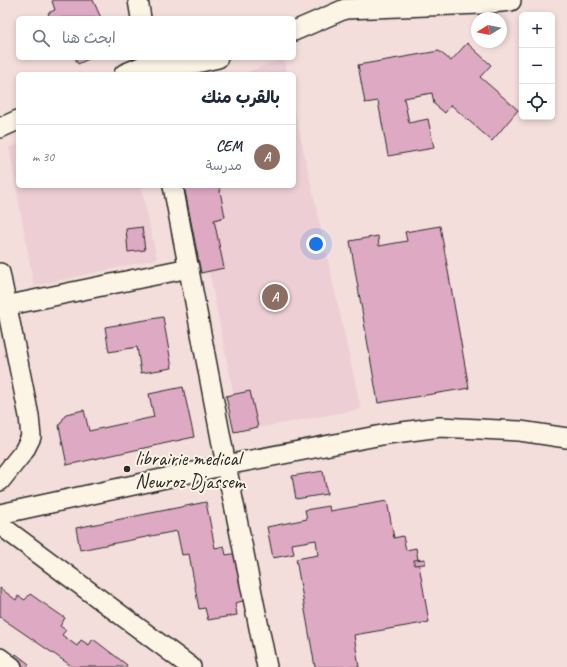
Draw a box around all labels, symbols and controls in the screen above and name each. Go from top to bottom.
north arrow [471,12,507,48]
map controls [519,12,555,120]
button: + [519,12,555,48]
search box [16,16,296,60]
icon: search [30,27,52,49]
text: ابحث هنا [62,29,116,48]
button: − [519,48,555,84]
button: locate [519,84,555,120]
text: بالقرب منك [201,87,280,108]
text: CEM [216,137,242,156]
text: 30 m [32,149,54,165]
text: A [264,149,270,165]
text: مدرسة [206,158,242,174]
your location [306,234,326,254]
pin: A [262,282,288,312]
place label: librairie medical Newroz Djassem [135,446,246,494]
marker: librairie medical Newroz Djassem [122,464,132,474]

